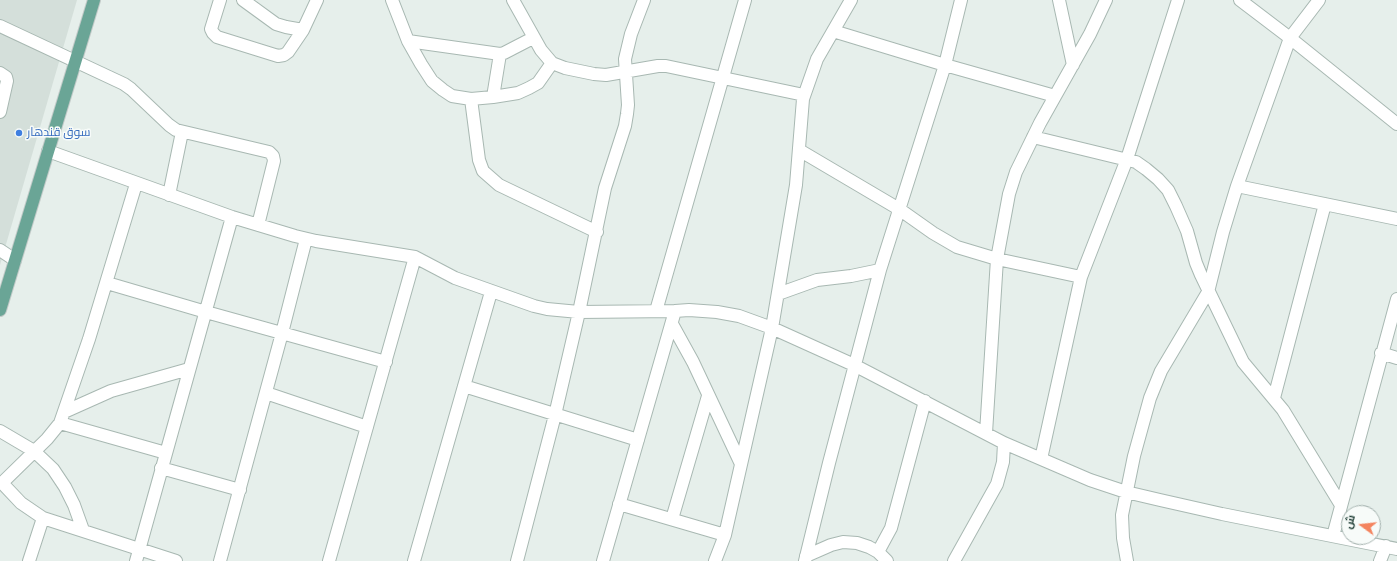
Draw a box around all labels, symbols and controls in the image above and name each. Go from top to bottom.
place label: سوق قندهار [27,126,91,140]
marker: سوق قندهار [14,128,24,138]
north arrow [1341,505,1381,545]
text: ش [1342,514,1358,531]

